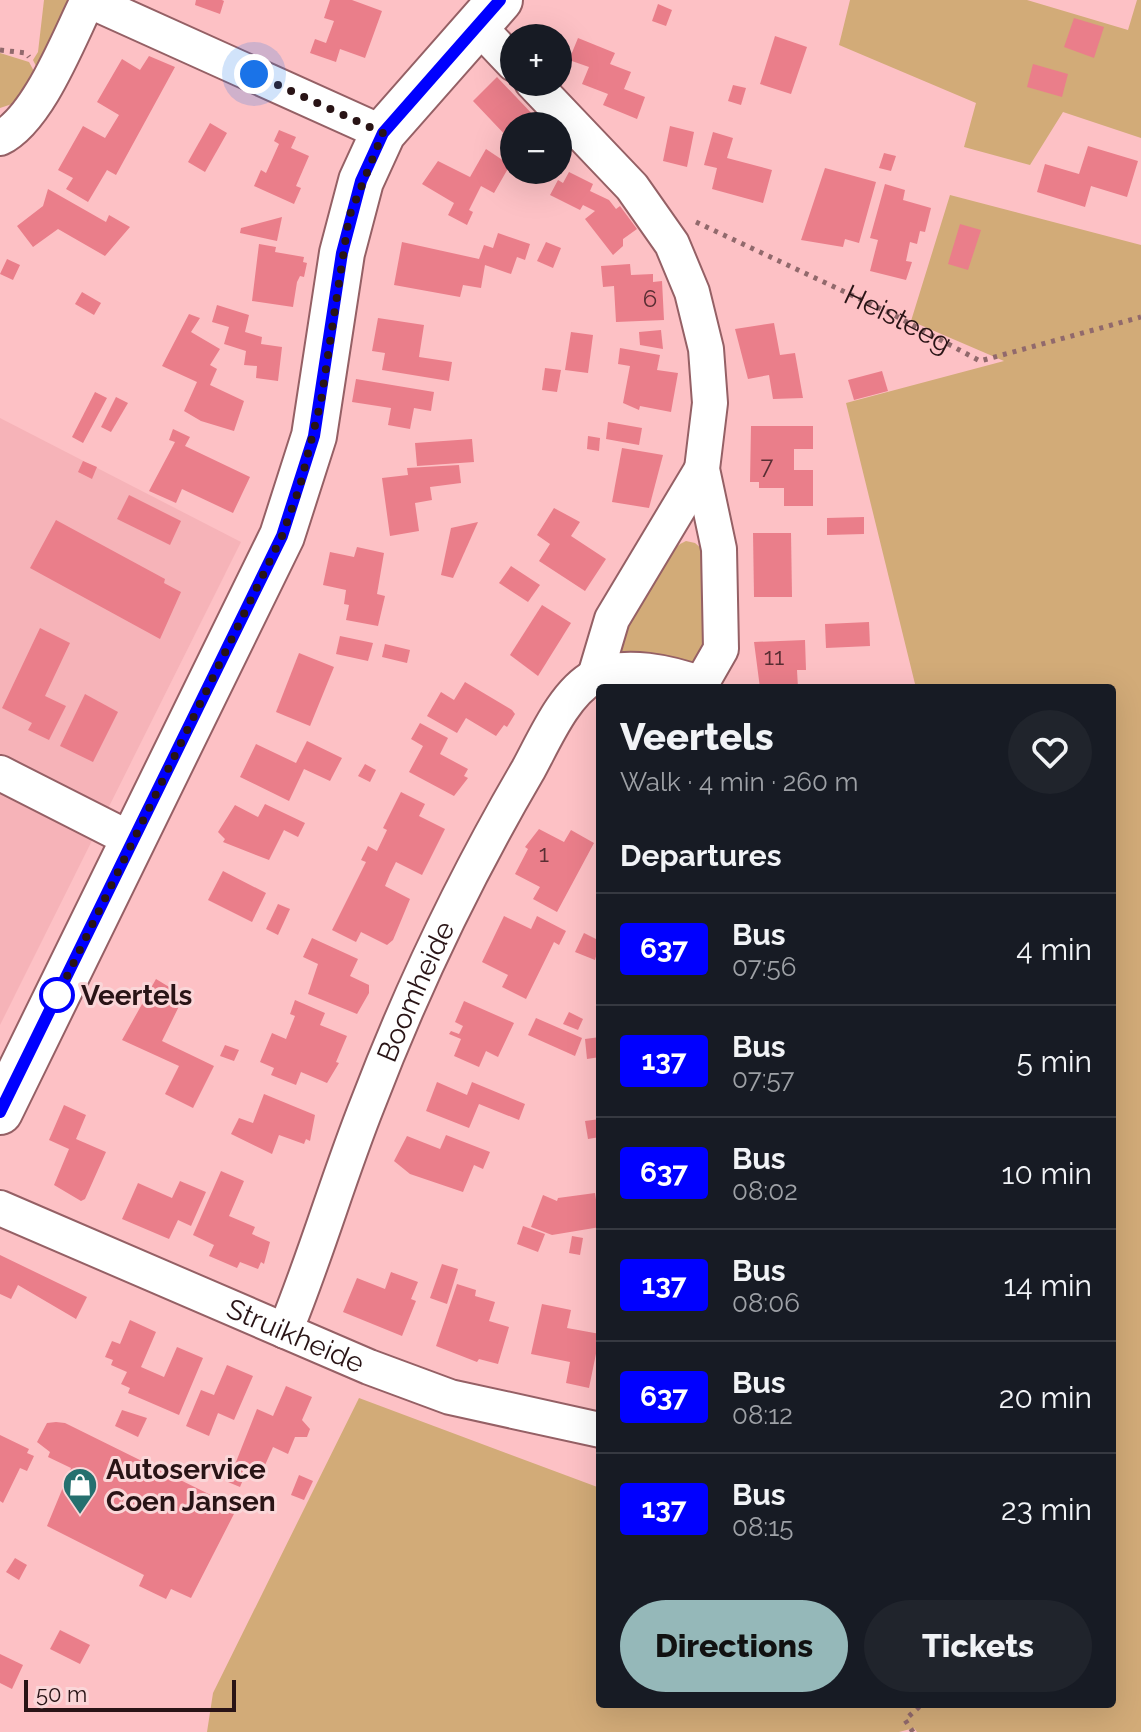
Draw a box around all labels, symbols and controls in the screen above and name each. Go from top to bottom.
map controls [500,24,572,184]
button: + [500,24,572,96]
your location [234,54,274,94]
button: − [500,112,572,184]
street label: Heisteeg [839,278,957,360]
house number: 6 [643,284,657,313]
house number: 7 [761,451,774,480]
house number: 11 [764,642,784,671]
button: heart [1008,710,1092,794]
text: Veertels [620,714,774,759]
text: Walk · 4 min · 260 m [620,767,858,797]
text: Departures [620,838,782,873]
house number: 1 [539,839,549,868]
street label: Boomheide [370,916,462,1067]
text: Bus [732,917,786,952]
text: 637 [640,932,688,965]
text: 4 min [1016,932,1092,967]
text: 07:56 [732,952,796,982]
marker: Veertels [40,978,74,1012]
place label: Veertels [81,979,192,1012]
text: Bus [732,1029,786,1064]
text: 137 [641,1044,687,1077]
text: 5 min [1016,1044,1092,1079]
text: 07:57 [732,1064,795,1094]
text: Bus [732,1141,786,1176]
text: 637 [640,1156,688,1189]
text: 10 min [1002,1156,1092,1191]
text: 08:02 [732,1176,798,1206]
text: Bus [732,1253,786,1288]
text: 137 [641,1268,687,1301]
text: 14 min [1004,1268,1092,1303]
text: 08:06 [732,1288,800,1318]
street label: Struikheide [222,1292,369,1380]
text: Bus [732,1365,786,1400]
text: 637 [640,1380,688,1413]
text: 20 min [999,1380,1092,1415]
text: 08:12 [732,1400,793,1430]
place label: Autoservice Coen Jansen [106,1453,276,1518]
shop icon: Autoservice Coen Jansen [61,1466,99,1516]
text: Bus [732,1477,786,1512]
text: 137 [641,1492,687,1525]
text: 23 min [1001,1492,1092,1527]
text: 08:15 [732,1512,794,1542]
button: Directions [620,1600,848,1692]
button: Tickets [864,1600,1092,1692]
scale bar [24,1676,236,1712]
text: 50 m [36,1681,87,1707]

